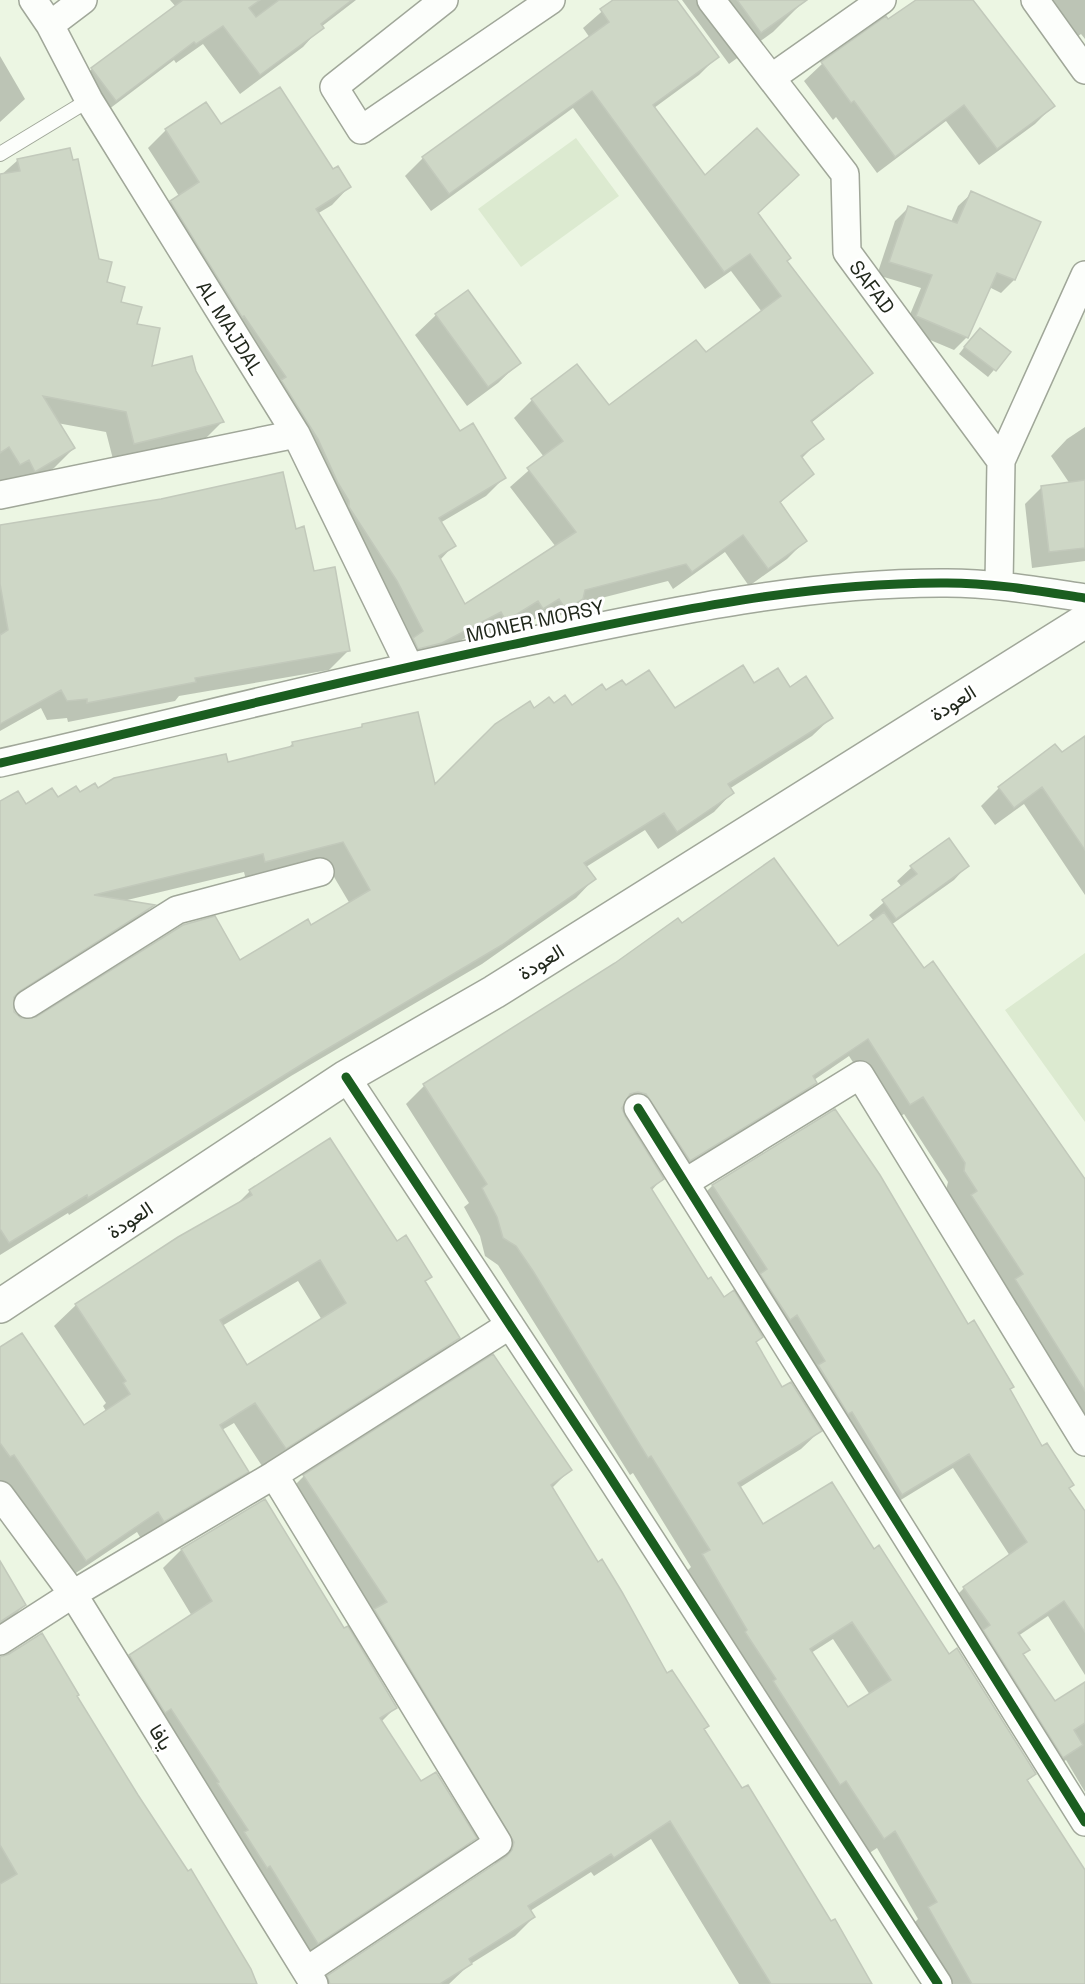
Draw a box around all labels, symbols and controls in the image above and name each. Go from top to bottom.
street label: SAFAD [843,255,901,319]
street label: AL MAJDAL [191,276,269,380]
street label: MONER MORSY [464,594,606,648]
street label: العودة [925,679,981,727]
street label: العودة [513,938,569,986]
street label: العودة [102,1195,158,1245]
street label: يافا [143,1719,179,1755]

